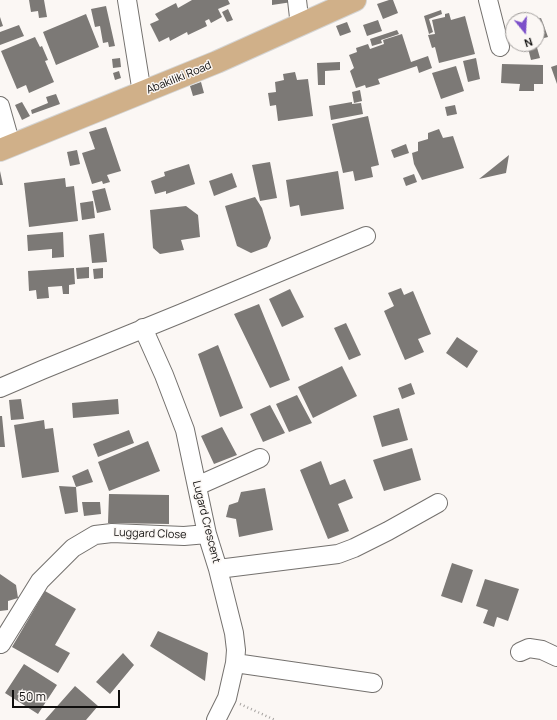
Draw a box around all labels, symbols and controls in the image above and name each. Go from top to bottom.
north arrow [505,12,545,52]
text: N [522,35,535,51]
street label: Abakiliki Road [145,59,213,97]
street label: Lugard Crescent [189,479,223,565]
street label: Luggard Close [113,526,187,542]
scale bar [14,682,122,708]
text: 50 m [19,688,46,705]

